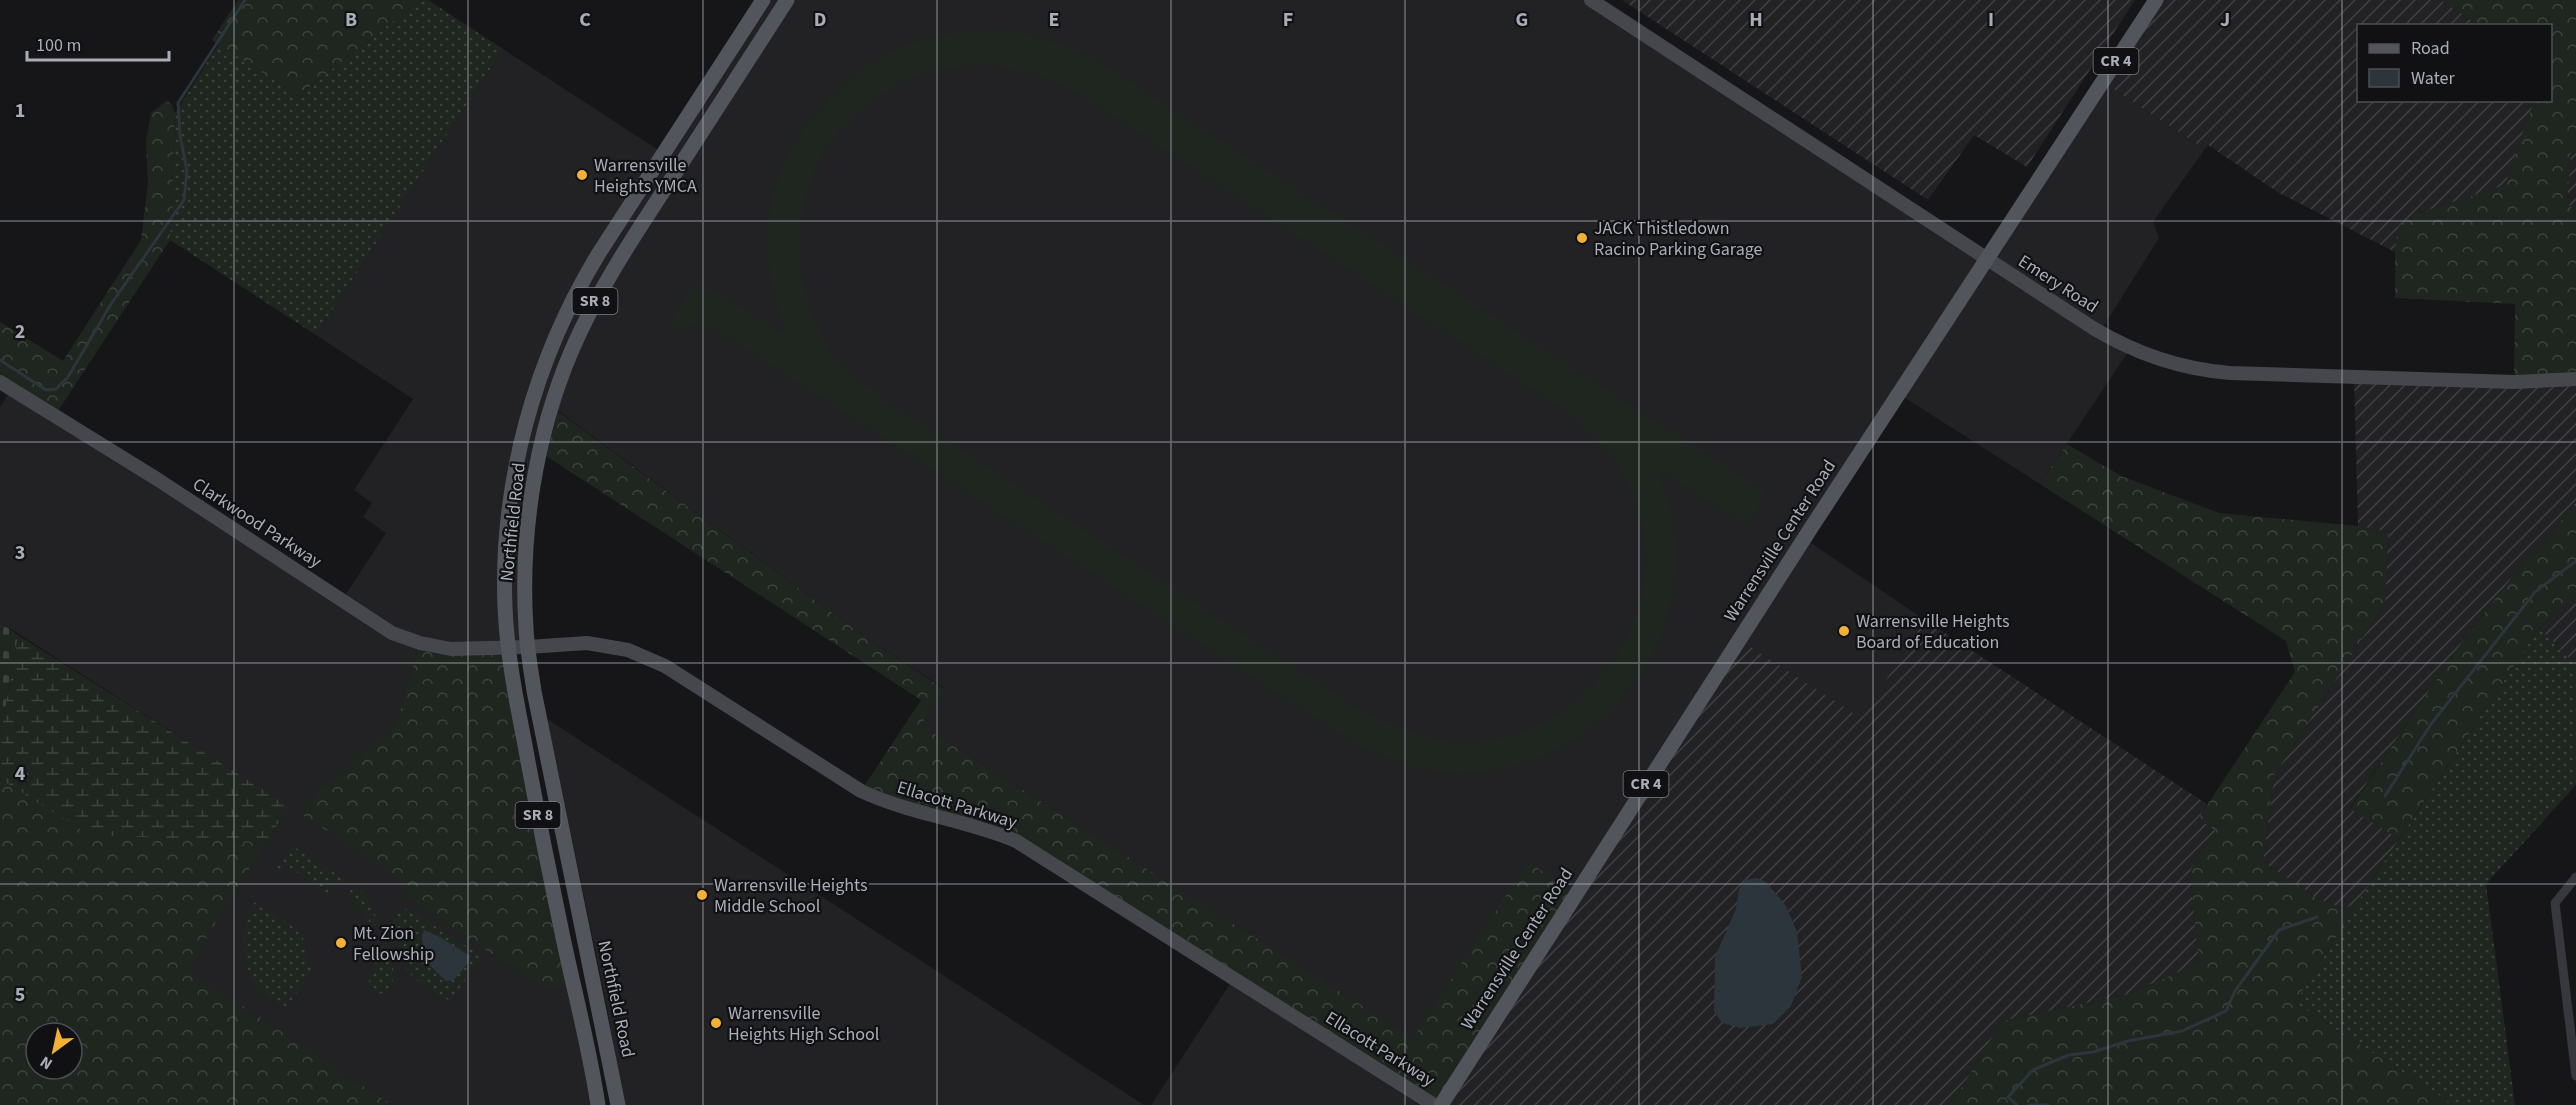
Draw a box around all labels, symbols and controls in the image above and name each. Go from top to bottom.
text: B [345,6,357,34]
text: C [579,6,591,34]
text: D [814,6,826,34]
text: E [1049,6,1059,34]
text: F [1283,6,1293,34]
text: G [1516,6,1528,34]
text: H [1749,6,1763,34]
text: I [1988,6,1994,34]
text: J [2220,6,2230,34]
scale bar [27,24,170,62]
legend [2357,24,2552,102]
text: 100 m [36,33,81,58]
text: Road [2411,36,2450,61]
road number: CR 4 [2094,48,2138,74]
text: Water [2411,66,2455,91]
text: 1 [15,97,25,125]
place label: Warrensville Heights YMCA [594,153,697,199]
marker: Warrensville Heights YMCA [575,168,589,182]
place label: JACK Thistledown Racino Parking Garage [1594,216,1763,262]
marker: JACK Thistledown Racino Parking Garage [1575,231,1589,245]
street label: Emery Road [2013,249,2103,319]
road number: SR 8 [572,288,618,314]
text: 2 [15,318,25,346]
street label: Warrensville Center Road [1718,455,1842,627]
street label: Northfield Road [494,462,532,582]
street label: Clarkwood Parkway [188,472,327,574]
text: 3 [15,539,25,567]
place label: Warrensville Heights Board of Education [1856,609,2010,655]
marker: Warrensville Heights Board of Education [1837,624,1851,638]
text: 4 [15,760,26,788]
road number: CR 4 [1624,771,1668,797]
street label: Ellacott Parkway [894,775,1021,835]
road number: SR 8 [516,802,560,828]
street label: Warrensville Center Road [1455,863,1579,1035]
place label: Warrensville Heights Middle School [714,873,868,919]
marker: Warrensville Heights Middle School [695,888,709,902]
place label: Mt. Zion Fellowship [353,921,434,967]
marker: Mt. Zion Fellowship [334,936,348,950]
street label: Northfield Road [591,938,641,1060]
text: 5 [15,981,25,1009]
place label: Warrensville Heights High School [728,1001,879,1047]
street label: Ellacott Parkway [1321,1005,1440,1093]
marker: Warrensville Heights High School [709,1016,723,1030]
north arrow [24,1021,84,1081]
text: N [36,1051,57,1075]

